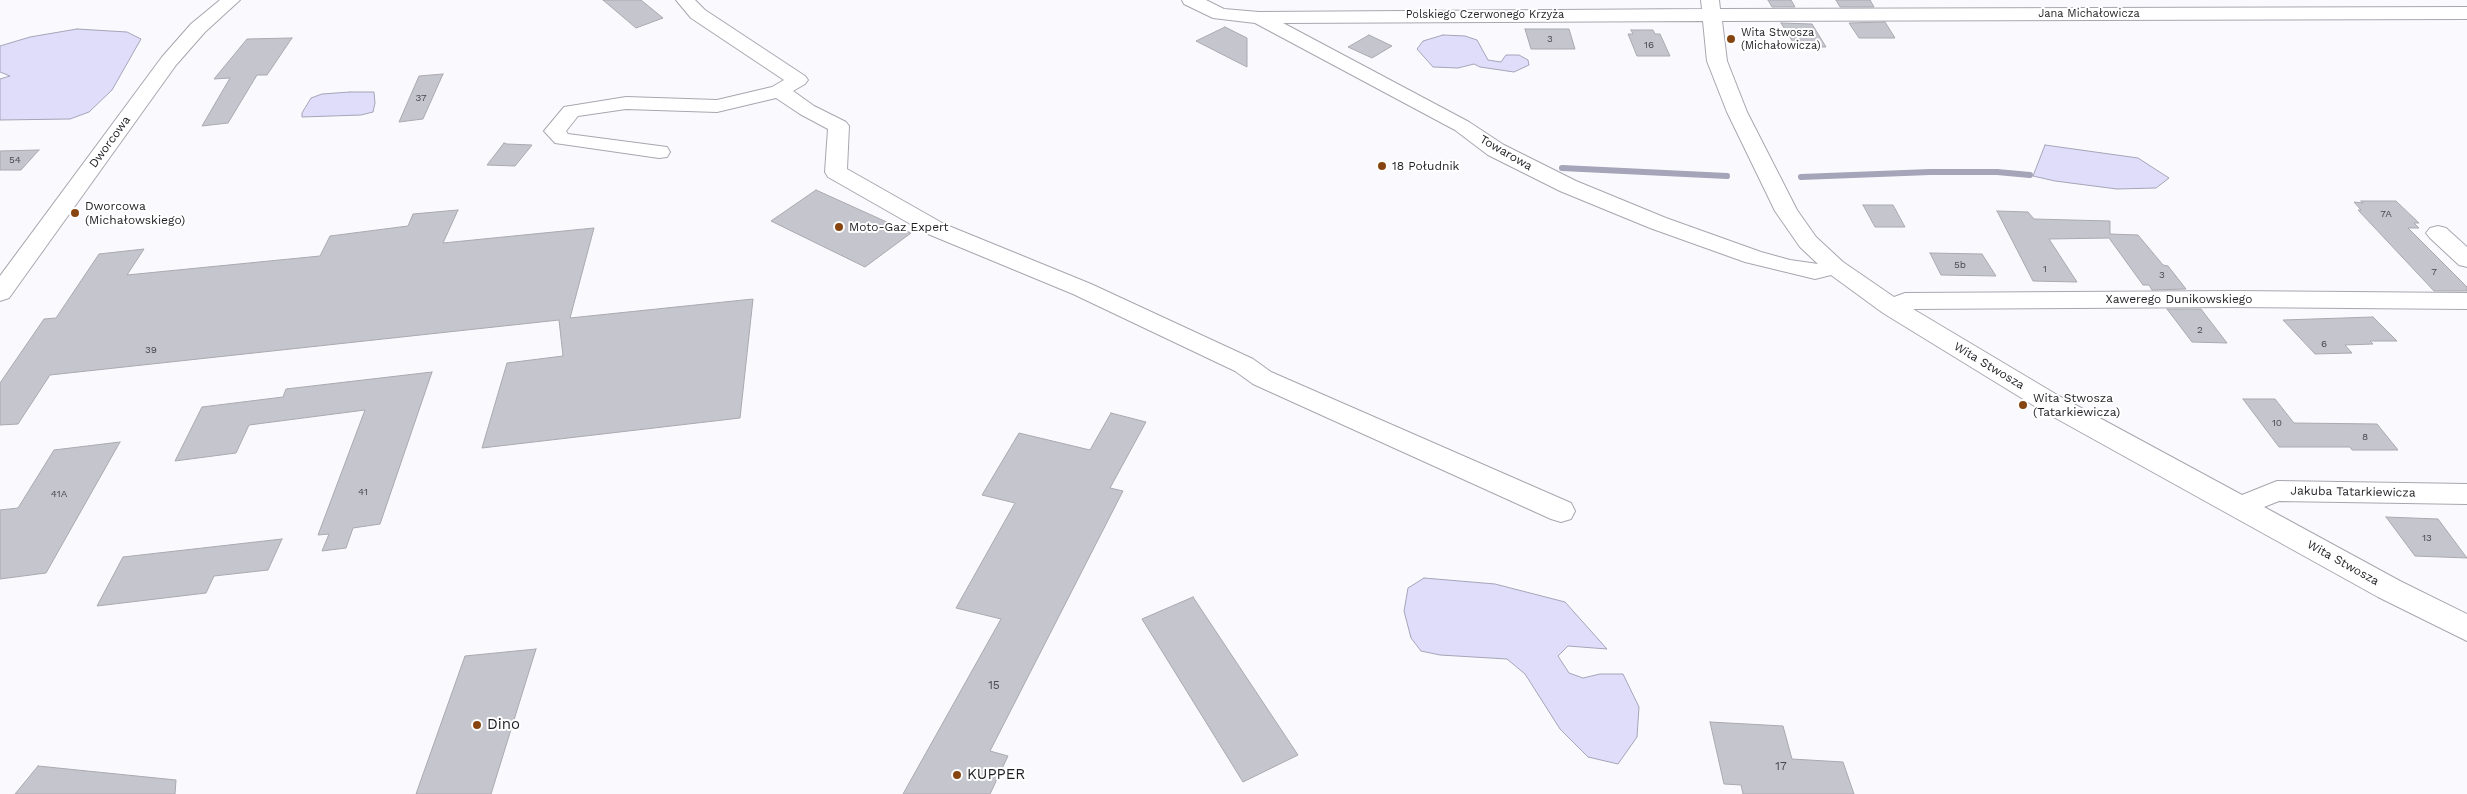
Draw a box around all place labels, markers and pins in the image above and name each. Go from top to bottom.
place label: Wita Stwosza (Michałowicza) [1741,26,1821,52]
marker: Wita Stwosza (Michałowicza) [1725,33,1737,45]
place label: 18 Południk [1392,159,1459,173]
marker: 18 Południk [1376,160,1388,172]
place label: Dworcowa (Michałowskiego) [85,199,185,227]
marker: Dworcowa (Michałowskiego) [69,207,81,219]
place label: Moto-Gaz Expert [849,220,949,234]
marker: Moto-Gaz Expert [833,221,845,233]
place label: Wita Stwosza (Tatarkiewicza) [2033,391,2120,419]
marker: Wita Stwosza (Tatarkiewicza) [2017,399,2029,411]
place label: Dino [487,716,520,734]
marker: Dino [471,719,483,731]
place label: KUPPER [967,766,1025,784]
marker: KUPPER [951,769,963,781]

